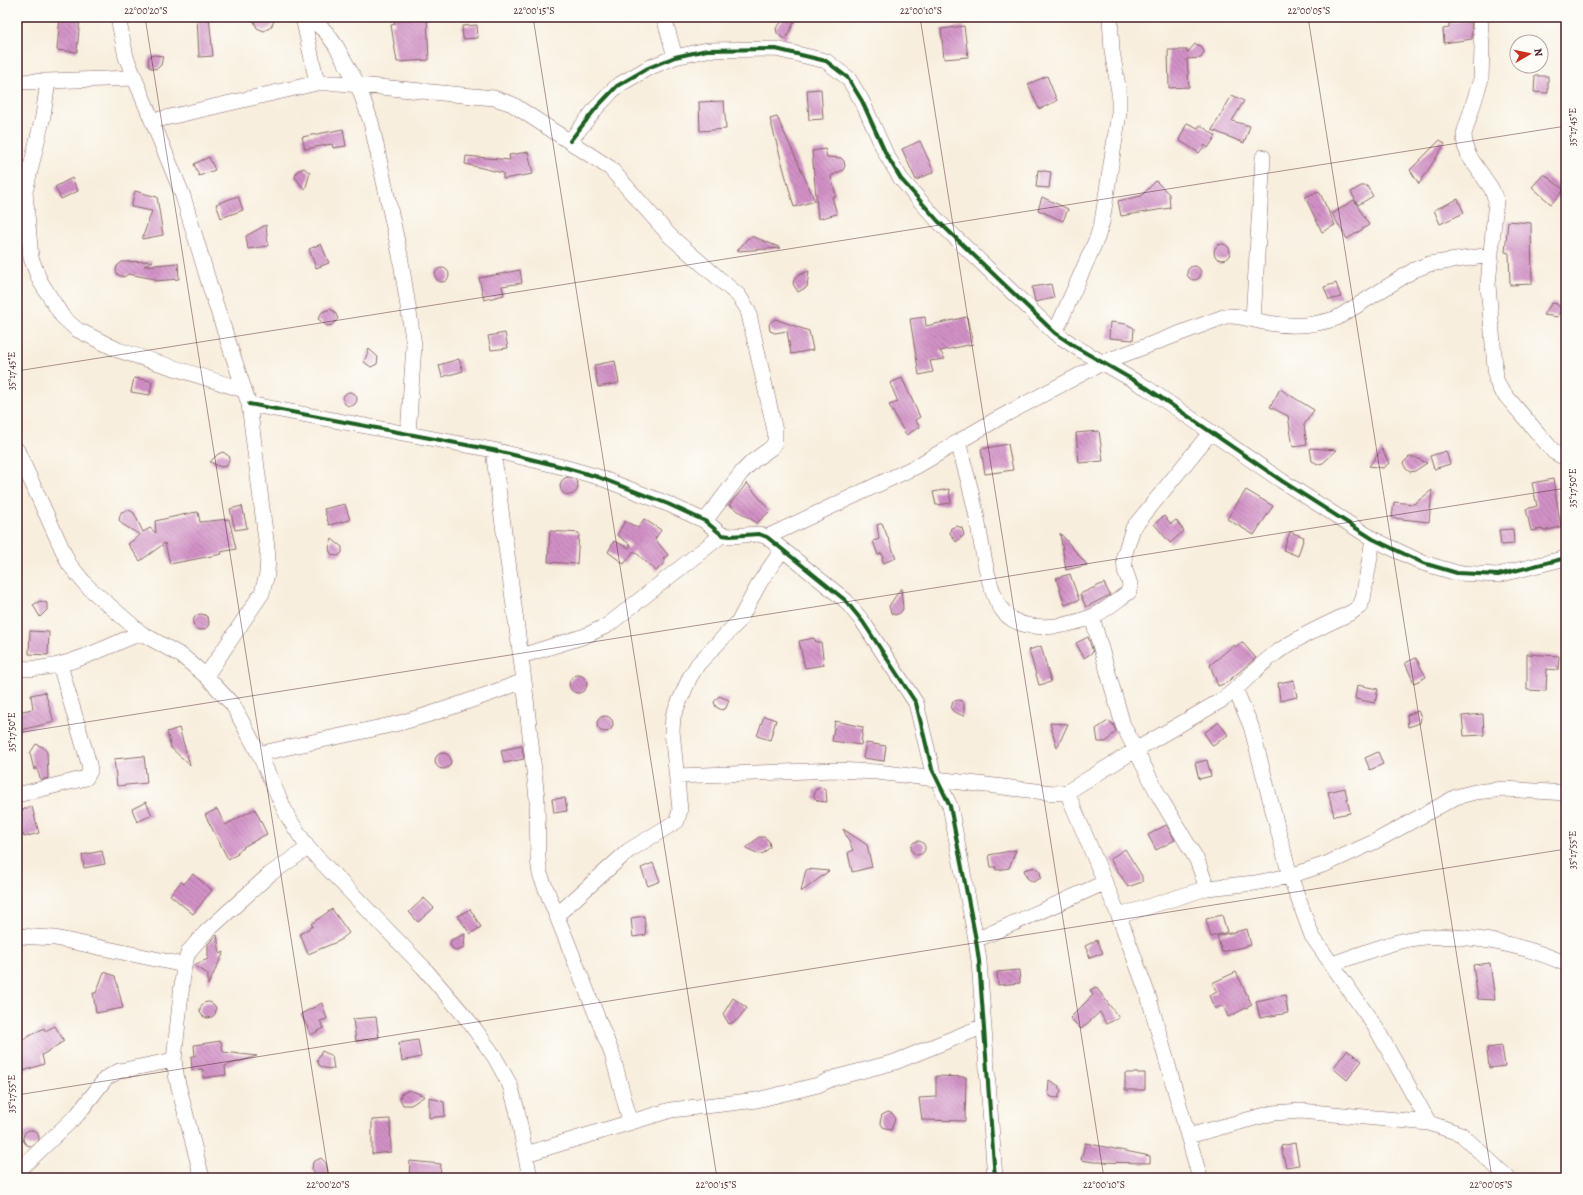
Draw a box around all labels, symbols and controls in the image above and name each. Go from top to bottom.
text: 22°00'20"S [124,4,168,17]
text: 22°00'15"S [514,4,554,17]
text: 22°00'10"S [900,4,942,17]
text: 22°00'05"S [1288,4,1330,17]
north arrow [1509,34,1549,74]
text: N [1530,47,1546,58]
text: 35°17'45"E [1566,108,1579,146]
text: 35°17'45"E [5,352,18,390]
text: 35°17'50"E [1566,468,1579,508]
text: 35°17'50"E [5,712,18,752]
text: 35°17'55"E [1566,831,1579,869]
text: 35°17'55"E [5,1075,18,1113]
text: 22°00'20"S [306,1178,350,1191]
text: 22°00'15"S [696,1178,736,1191]
text: 22°00'10"S [1083,1178,1125,1191]
text: 22°00'05"S [1470,1178,1512,1191]

